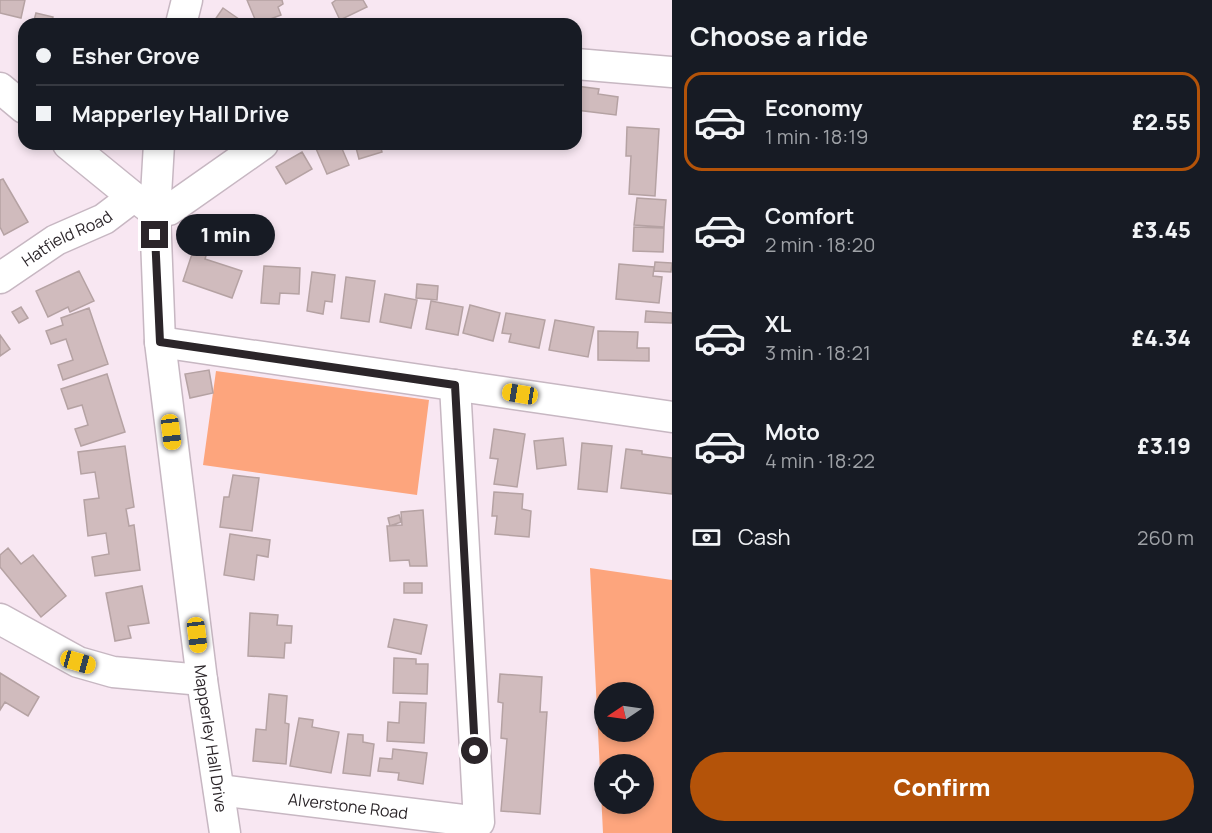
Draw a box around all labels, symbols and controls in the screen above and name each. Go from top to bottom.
text: Choose a ride [690,17,868,54]
text: Esher Grove [72,41,200,71]
text: Economy [765,93,863,123]
icon: car [693,95,747,149]
text: Mapperley Hall Drive [72,99,289,129]
text: £2.55 [1132,107,1191,137]
text: 1 min · 18:19 [765,123,868,150]
text: Comfort [765,201,854,231]
icon: car [693,203,747,257]
street label: Hatfield Road [17,206,117,271]
callout: 1 min [176,214,275,256]
text: £3.45 [1132,215,1191,245]
route end [141,221,168,248]
text: 1 min [200,221,251,248]
text: 2 min · 18:20 [765,231,875,258]
text: XL [765,309,791,339]
icon: car [693,311,747,365]
text: £4.34 [1132,323,1191,353]
text: 3 min · 18:21 [765,339,871,366]
car [501,382,539,406]
car [160,413,182,451]
text: Moto [765,417,820,447]
icon: car [693,419,747,473]
text: £3.19 [1137,431,1191,461]
text: 4 min · 18:22 [765,447,875,474]
icon: cash [690,521,723,554]
text: Cash [738,522,791,552]
text: 260 m [1137,524,1194,551]
car [186,616,208,654]
car [58,648,98,676]
street label: Mapperley Hall Drive [189,663,233,814]
north arrow [594,682,654,742]
map controls [594,682,654,814]
route start [461,737,488,764]
button: Confirm [690,752,1194,821]
button: locate [594,754,654,814]
street label: Alverstone Road [287,788,409,824]

